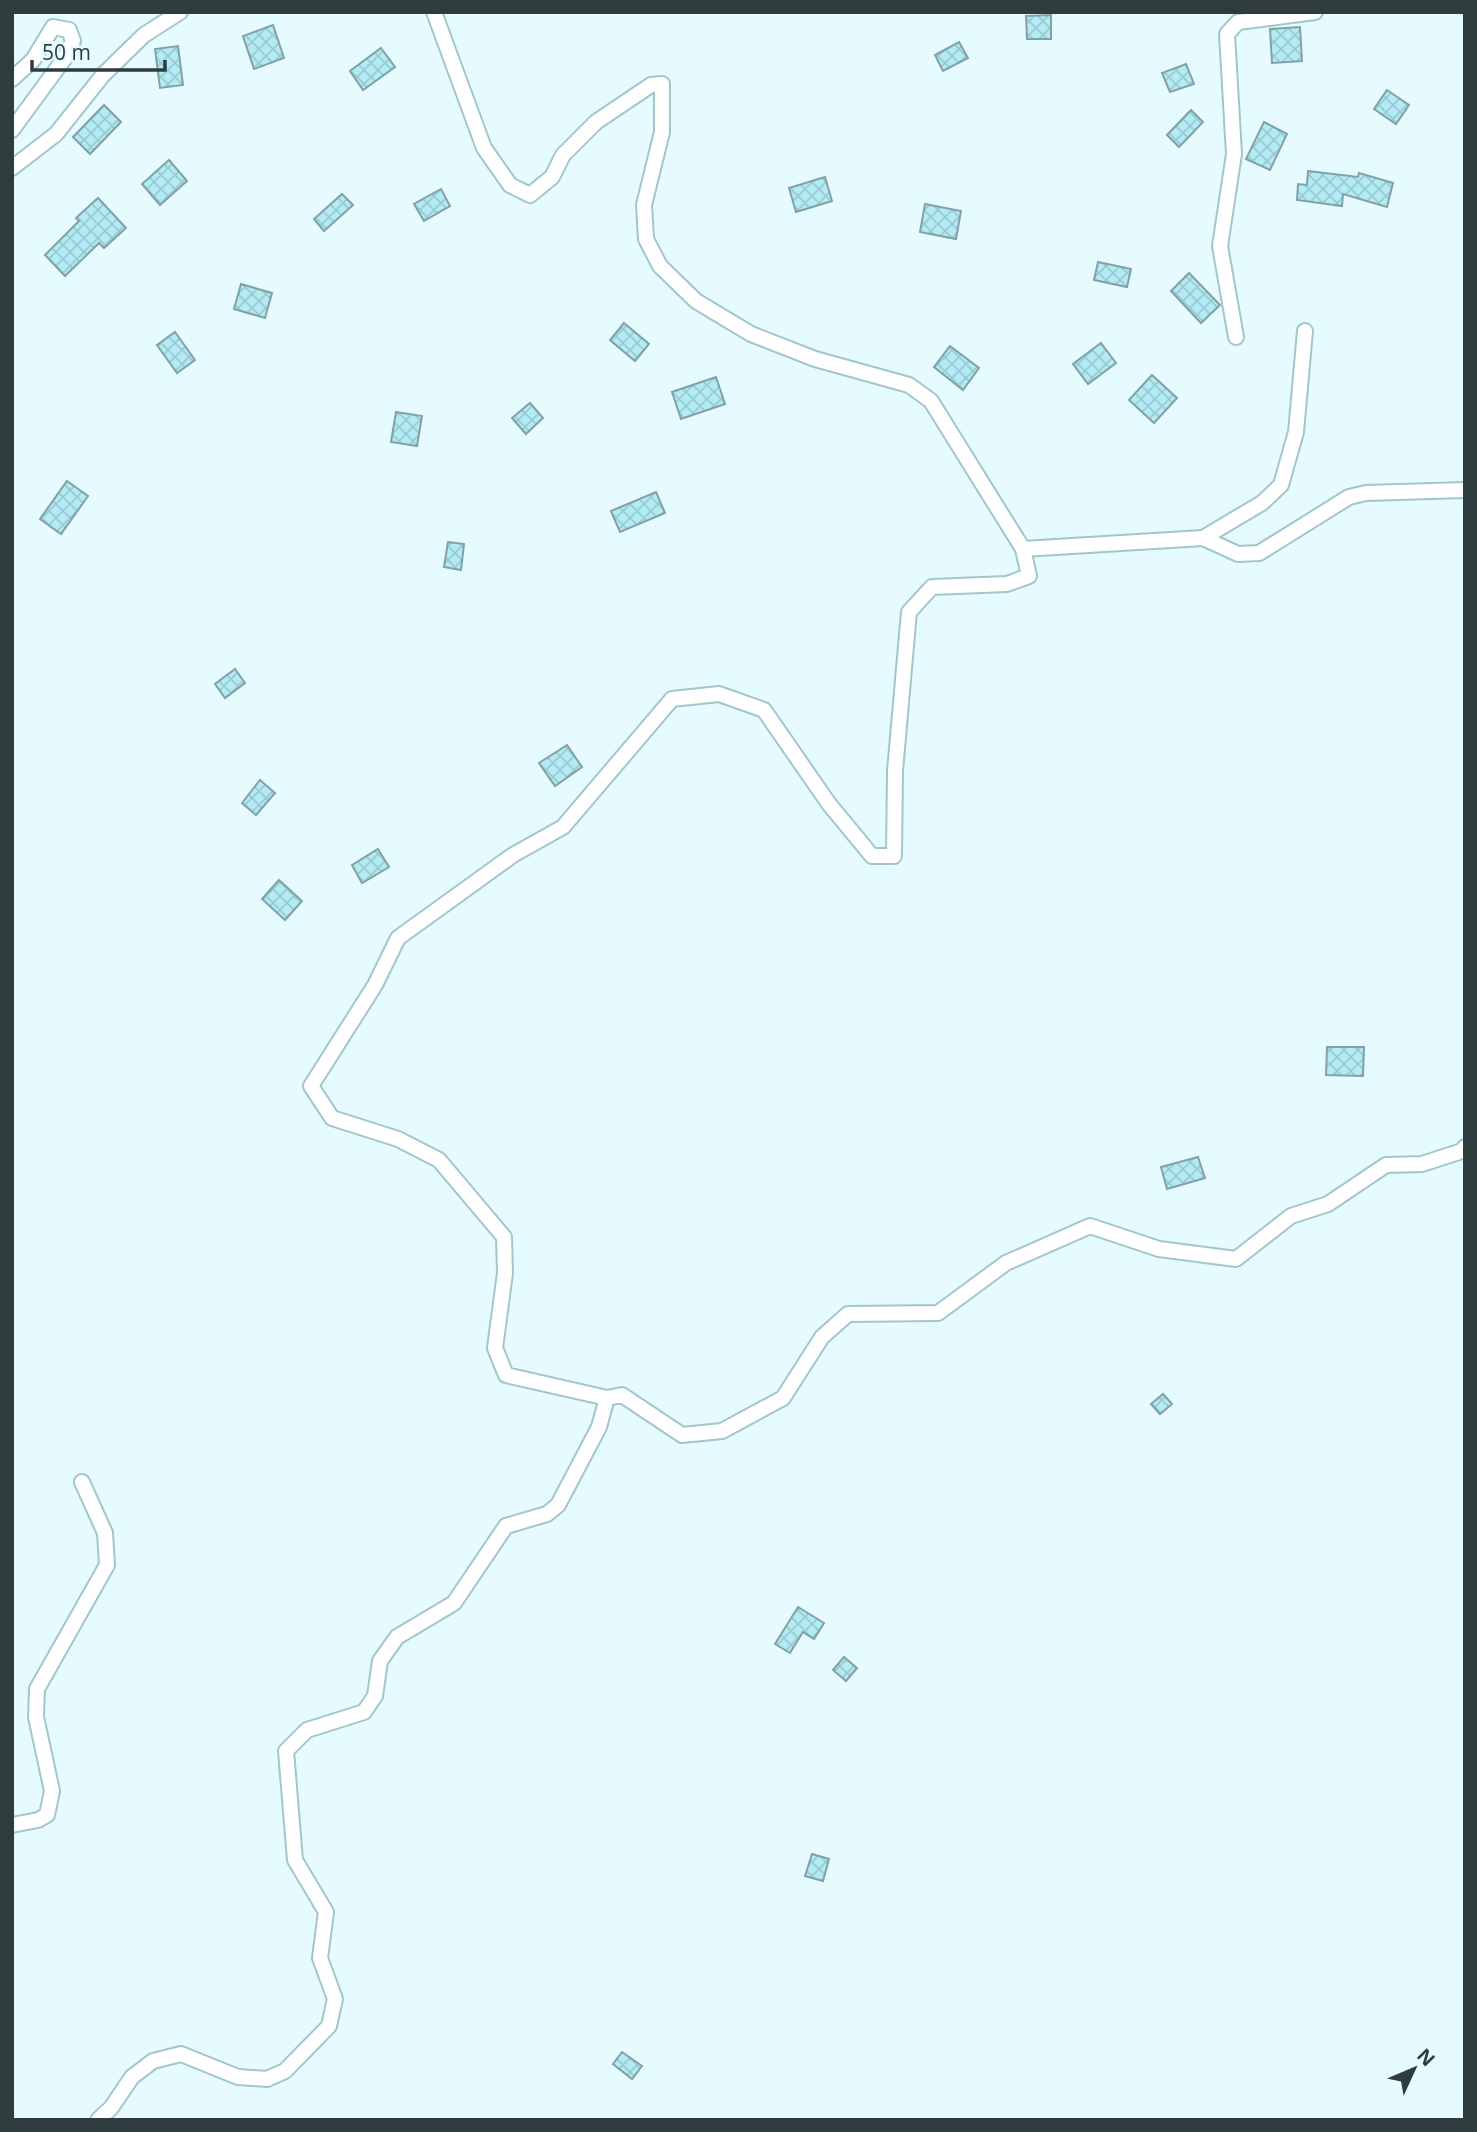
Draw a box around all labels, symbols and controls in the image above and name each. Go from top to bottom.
scale bar [32,28,164,72]
text: 50 m [42,38,91,66]
north arrow [1379,2034,1449,2104]
text: N [1412,2043,1441,2072]

